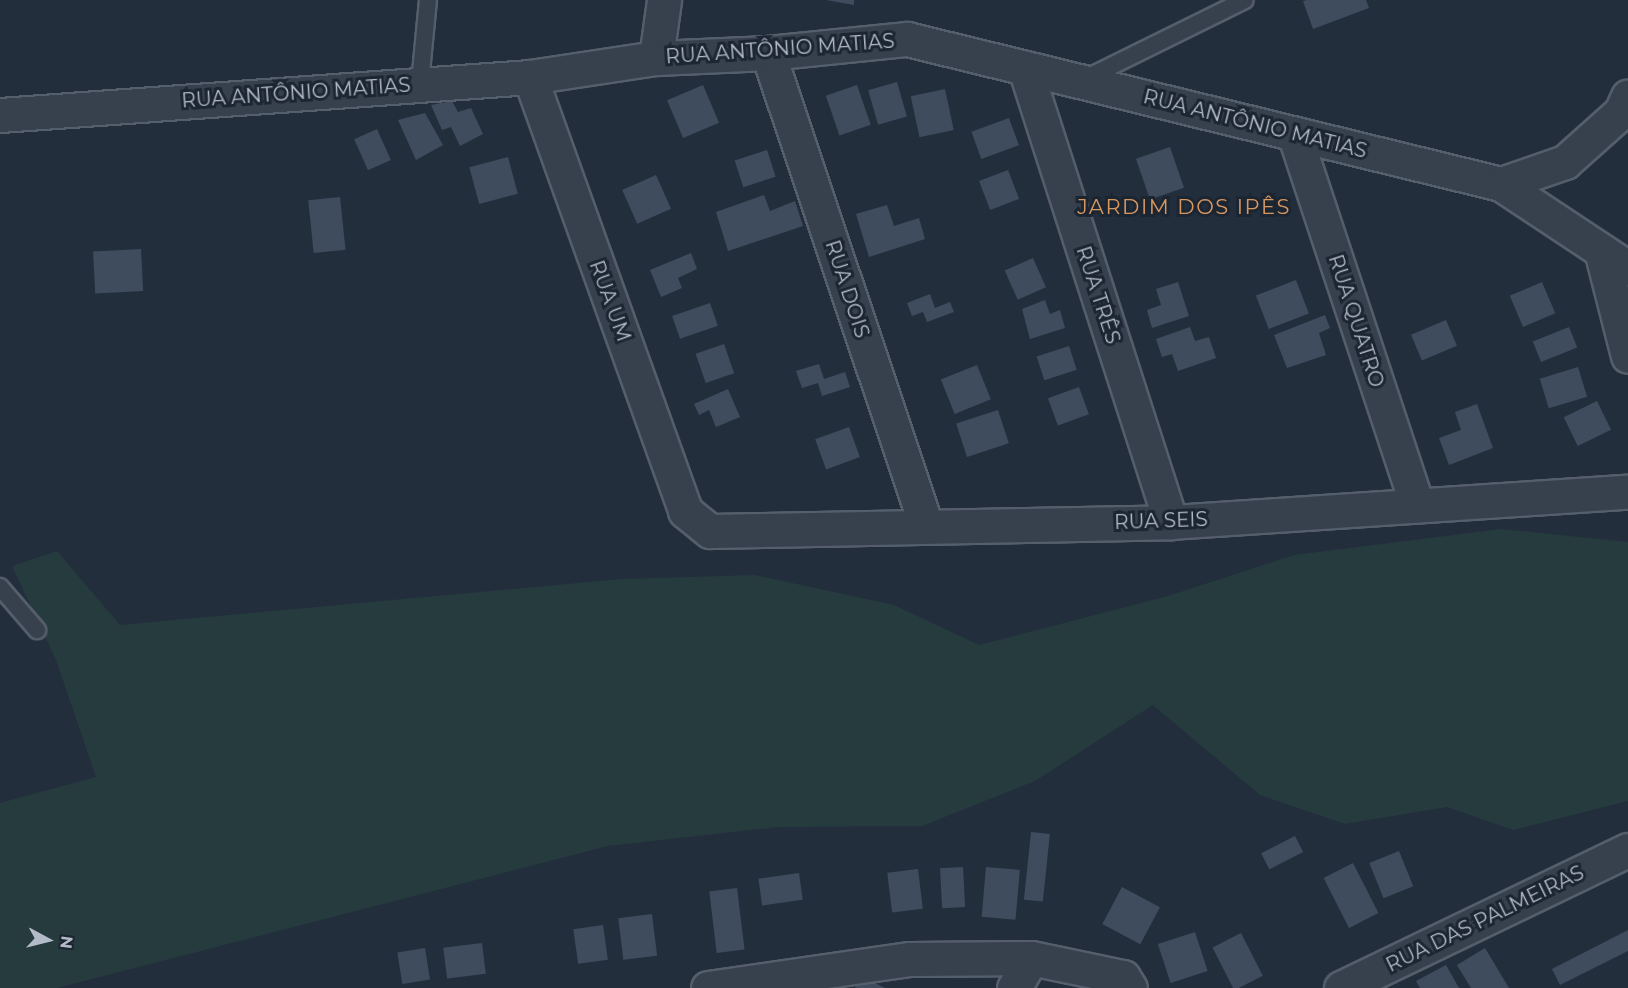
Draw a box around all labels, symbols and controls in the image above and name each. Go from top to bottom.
street label: RUA ANTÔNIO MATIAS [665,29,895,69]
street label: RUA ANTÔNIO MATIAS [181,73,411,113]
street label: RUA ANTÔNIO MATIAS [1141,85,1369,163]
district label: JARDIM DOS IPÊS [1077,194,1291,220]
street label: RUA DOIS [820,237,874,341]
street label: RUA TRÊS [1071,243,1125,347]
street label: RUA QUATRO [1323,252,1389,390]
street label: RUA UM [584,257,636,345]
street label: RUA SEIS [1114,507,1208,535]
street label: RUA DAS PALMEIRAS [1382,861,1588,977]
north arrow [18,910,78,970]
text: N [56,935,77,950]

